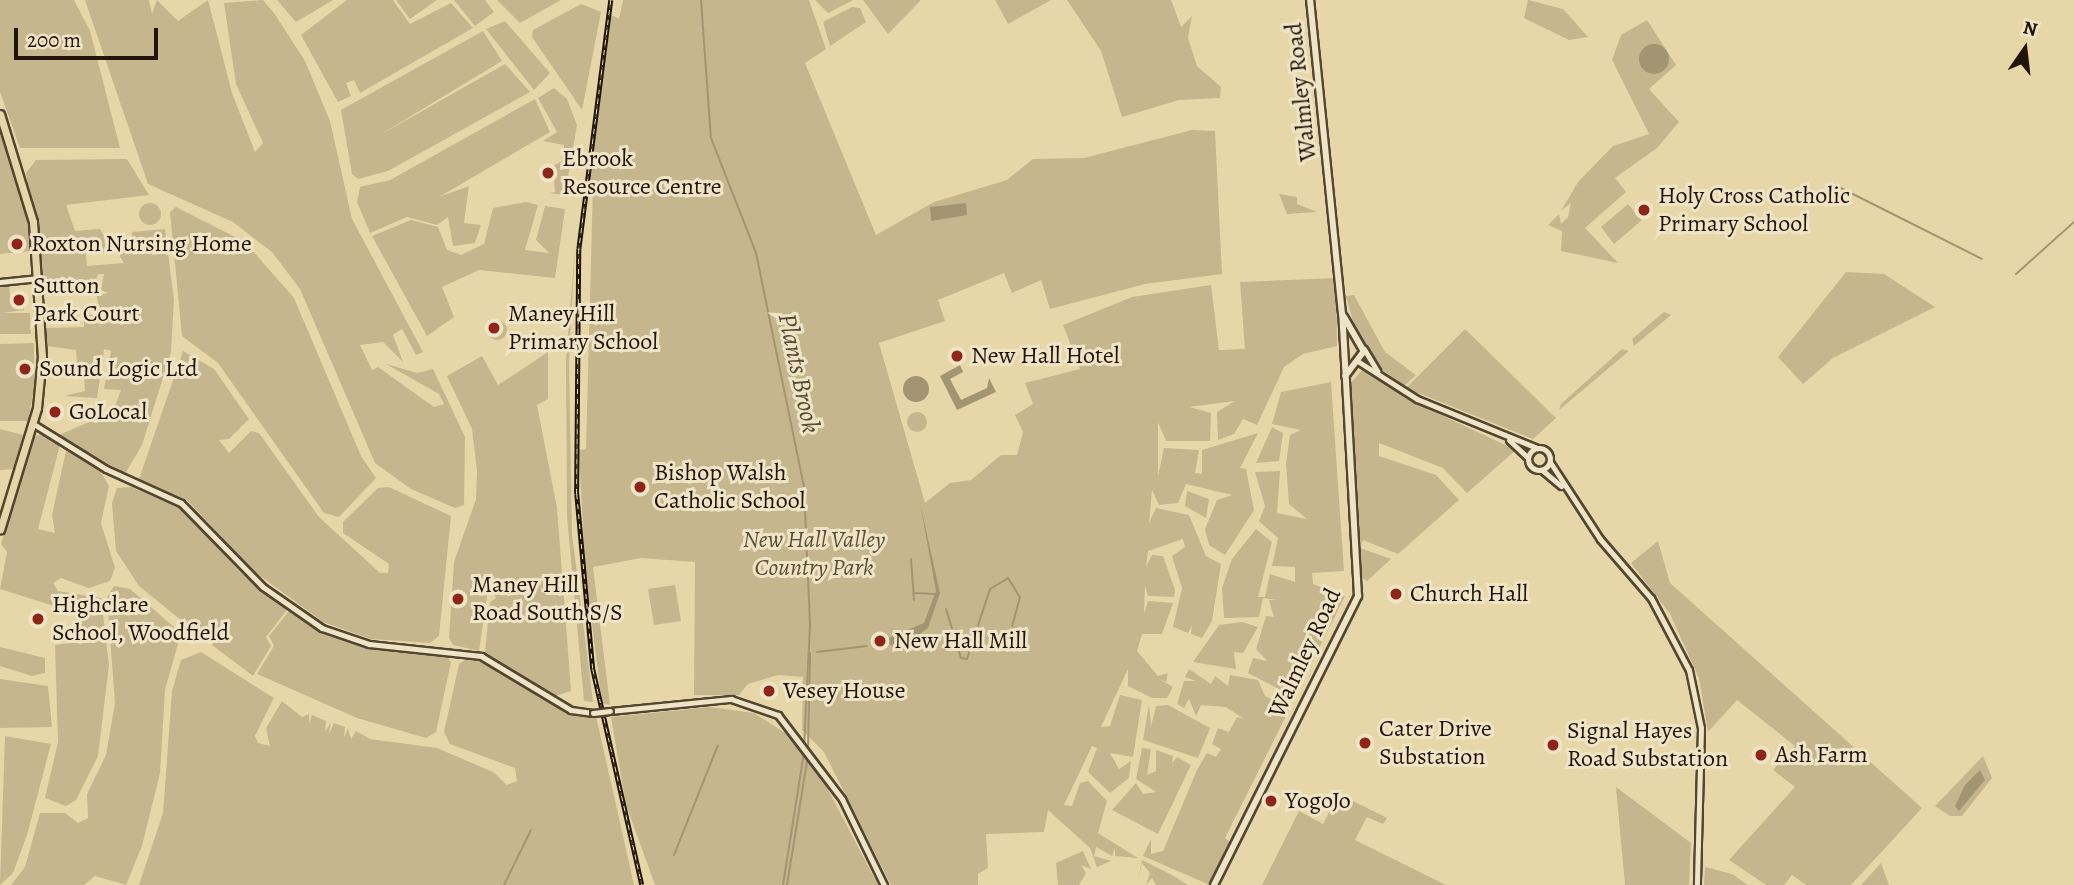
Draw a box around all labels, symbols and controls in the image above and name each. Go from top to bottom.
scale bar [18,14,161,58]
north arrow [1990,14,2060,84]
text: N [2020,14,2040,43]
street label: Walmley Road [1279,21,1323,163]
text: 200 m [27,26,81,54]
place label: Ebrook Resource Centre [562,145,722,201]
marker: Ebrook Resource Centre [540,165,556,181]
place label: Holy Cross Catholic Primary School [1658,182,1850,238]
marker: Holy Cross Catholic Primary School [1636,202,1652,218]
place label: Roxton Nursing Home [31,230,252,258]
marker: Roxton Nursing Home [9,236,25,252]
place label: Sutton Park Court [33,272,139,328]
marker: Sutton Park Court [11,292,27,308]
place label: Maney Hill Primary School [508,300,658,356]
water label: Plants Brook [771,310,827,436]
marker: Maney Hill Primary School [486,320,502,336]
place label: New Hall Hotel [971,342,1120,370]
marker: New Hall Hotel [949,348,965,364]
place label: Sound Logic Ltd [39,355,198,383]
marker: Sound Logic Ltd [17,361,33,377]
place label: GoLocal [69,398,147,426]
marker: GoLocal [47,404,63,420]
place label: Bishop Walsh Catholic School [654,459,805,515]
marker: Bishop Walsh Catholic School [632,479,648,495]
park label: New Hall Valley Country Park [743,526,885,582]
place label: Maney Hill Road South S/S [472,571,623,627]
place label: Church Hall [1410,580,1528,608]
street label: Walmley Road [1262,584,1348,722]
marker: Church Hall [1388,586,1404,602]
place label: Highclare School, Woodfield [52,591,230,647]
marker: Maney Hill Road South S/S [450,591,466,607]
marker: Highclare School, Woodfield [30,611,46,627]
place label: New Hall Mill [894,627,1027,655]
marker: New Hall Mill [872,633,888,649]
place label: Vesey House [783,677,905,705]
marker: Vesey House [761,683,777,699]
place label: Cater Drive Substation [1379,715,1492,771]
place label: Signal Hayes Road Substation [1567,717,1728,773]
marker: Cater Drive Substation [1357,735,1373,751]
marker: Signal Hayes Road Substation [1545,737,1561,753]
place label: Ash Farm [1775,741,1868,769]
marker: Ash Farm [1753,747,1769,763]
place label: YogoJo [1285,787,1351,815]
marker: YogoJo [1263,793,1279,809]

